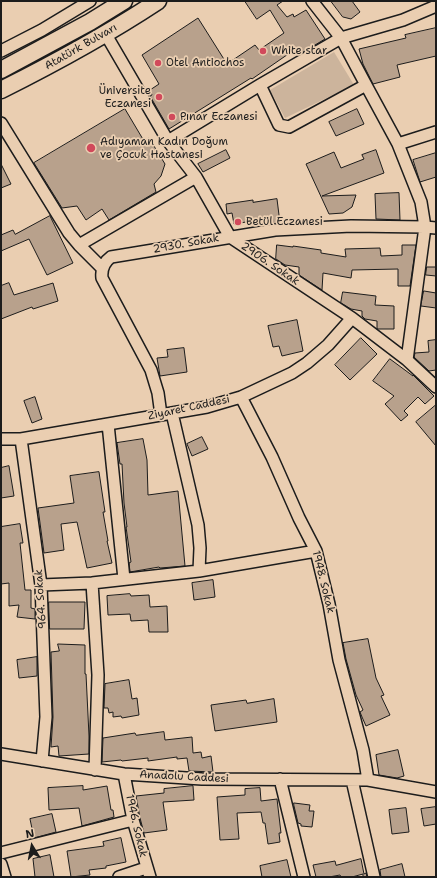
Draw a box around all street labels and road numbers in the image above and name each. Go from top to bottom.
street label: Atatürk Bulvarı [43,21,119,73]
street label: 2930. Sokak [152,232,220,256]
street label: 2906. Sokak [238,240,302,288]
street label: Ziyaret Caddesi [147,393,231,423]
street label: 1948. Sokak [309,549,337,615]
street label: 964. Sokak [32,569,50,629]
street label: Anadolu Caddesi [139,768,229,786]
street label: 1946. Sokak [122,793,150,859]

